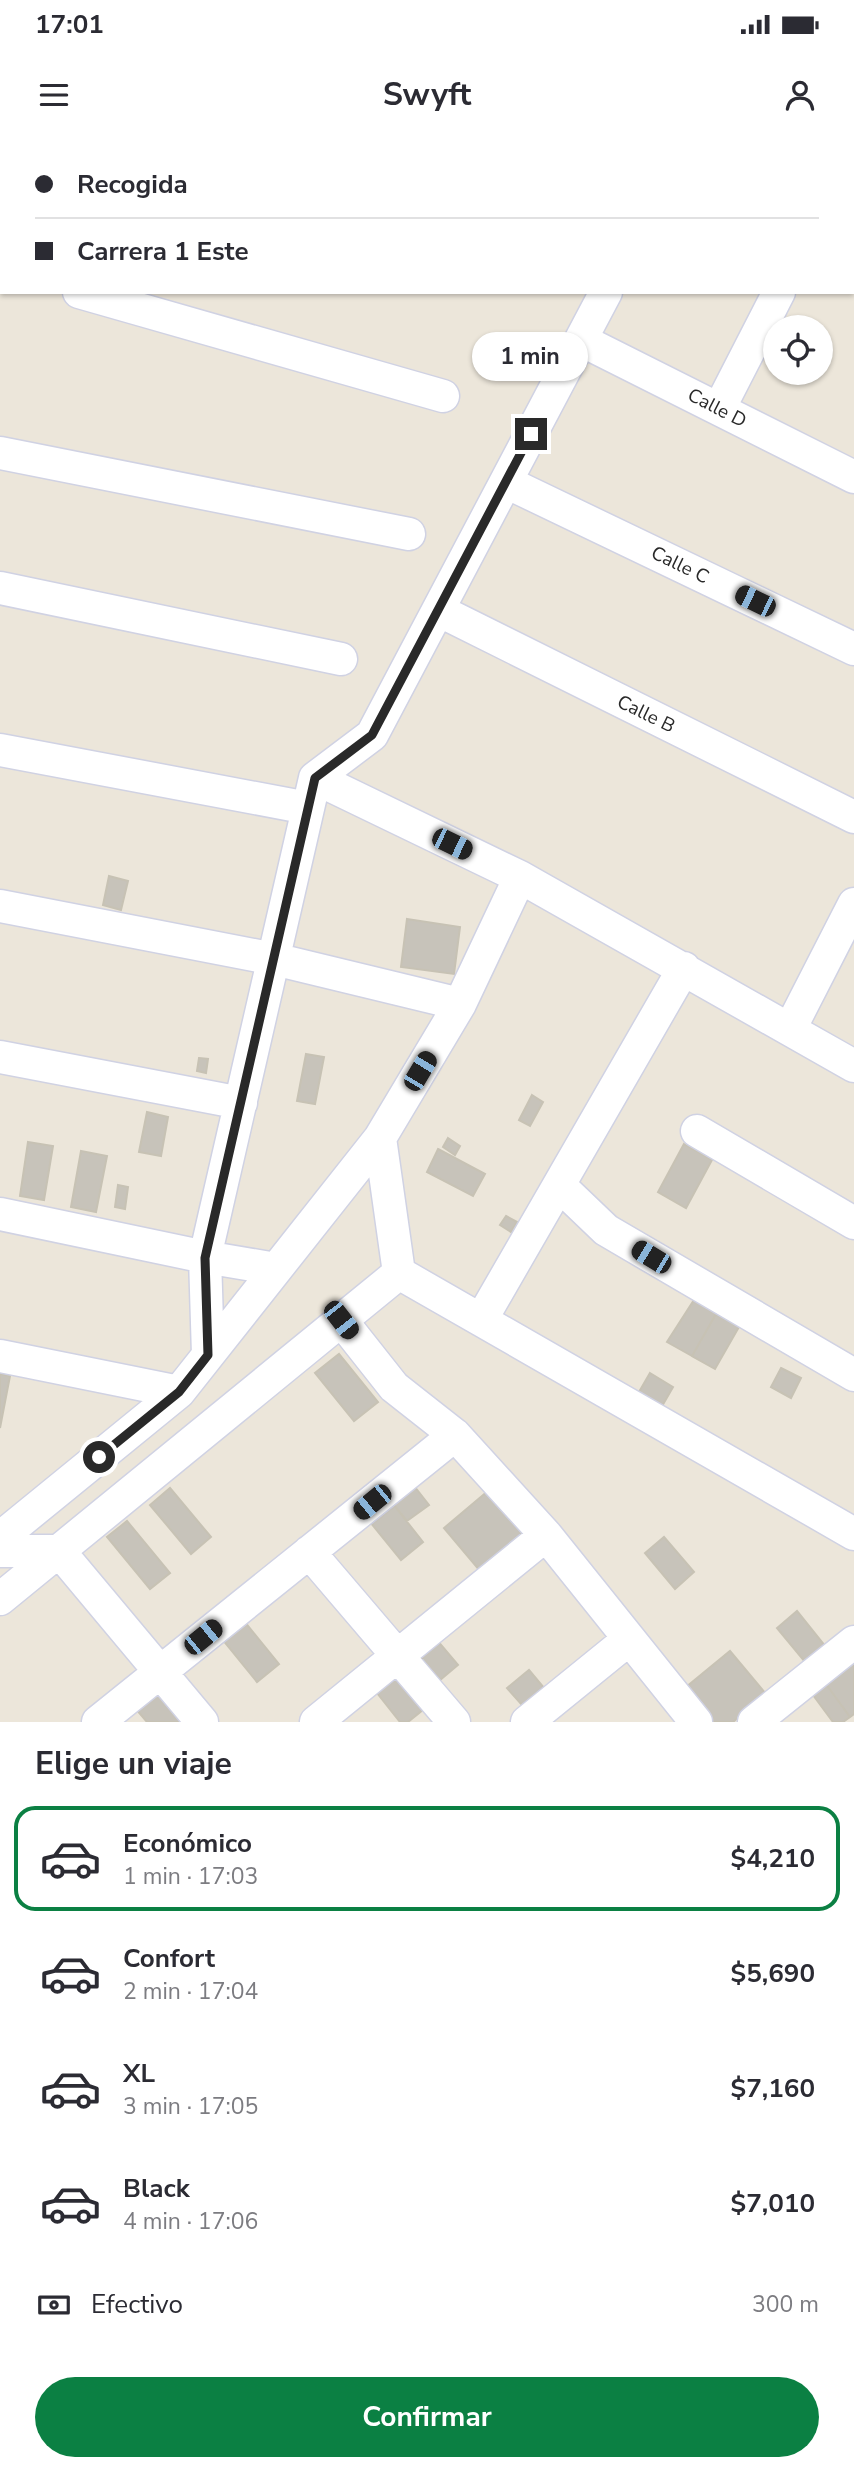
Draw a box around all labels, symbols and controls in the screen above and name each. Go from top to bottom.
text: 17:01 [35,7,104,42]
text: Swyft [383,73,471,116]
icon: menu [35,76,73,114]
icon: person [781,76,819,114]
text: Recogida [77,167,188,202]
text: Carrera 1 Este [77,234,249,269]
map controls [763,315,833,385]
button: locate [763,315,833,385]
callout: 1 min [473,332,589,382]
text: 1 min [500,341,560,372]
street label: Calle D [683,382,751,434]
route end [515,418,547,450]
street label: Calle C [647,540,713,590]
car [732,582,779,620]
street label: Calle B [613,689,679,739]
car [429,825,476,863]
car [401,1048,440,1094]
car [628,1237,675,1277]
car [320,1297,363,1343]
route start [83,1441,115,1473]
car [350,1481,395,1523]
car [181,1616,226,1658]
text: Elige un viaje [35,1742,232,1785]
text: Económico [123,1826,252,1861]
icon: car [39,1827,102,1890]
text: $4,210 [731,1841,815,1876]
text: 1 min · 17:03 [123,1861,258,1892]
text: Confort [123,1941,215,1976]
icon: car [39,1942,102,2005]
text: $5,690 [731,1956,815,1991]
text: 2 min · 17:04 [123,1976,258,2007]
text: XL [123,2056,155,2091]
icon: car [39,2057,102,2120]
text: $7,160 [731,2071,815,2106]
text: 3 min · 17:05 [123,2091,258,2122]
text: Black [123,2171,190,2206]
icon: car [39,2172,102,2235]
text: $7,010 [731,2186,815,2221]
text: 4 min · 17:06 [123,2206,258,2237]
icon: cash [35,2286,73,2324]
text: Efectivo [91,2287,183,2322]
text: 300 m [752,2289,819,2320]
button: Confirmar [35,2377,819,2457]

